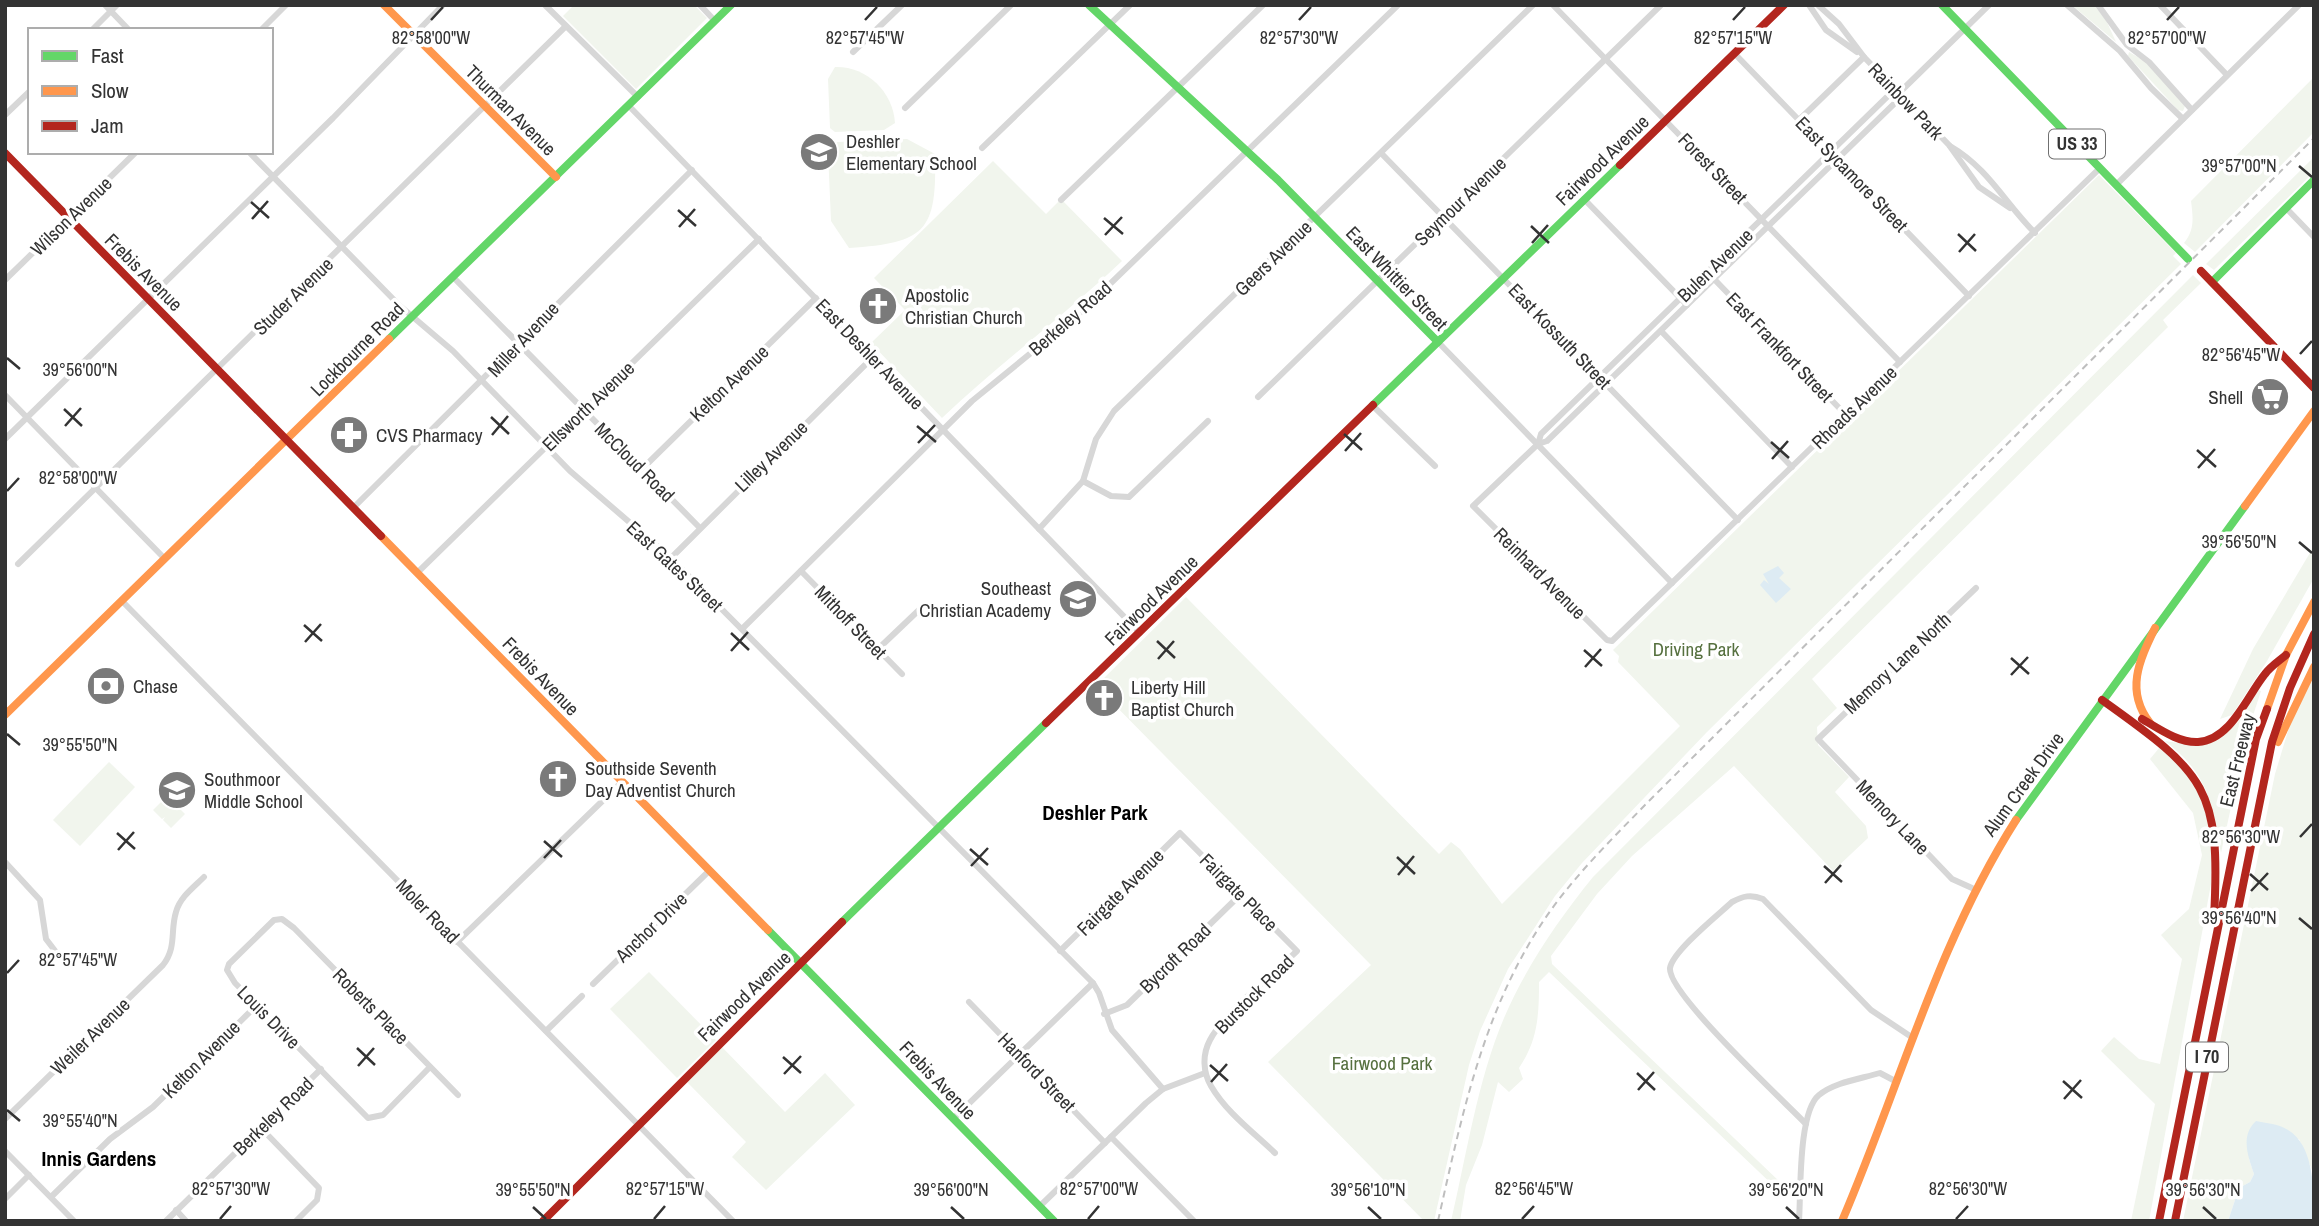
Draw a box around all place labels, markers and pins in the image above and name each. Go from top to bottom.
place label: Deshler Elementary School [846,128,977,176]
school or university icon: Deshler Elementary School [798,131,840,173]
place label: Apostolic Christian Church [904,282,1023,330]
church icon: Apostolic Christian Church [857,285,899,327]
supermarket icon: Shell [2249,376,2291,418]
place label: Shell [2208,384,2243,410]
pharmacy icon: CVS Pharmacy [328,414,370,456]
place label: CVS Pharmacy [376,422,483,448]
place label: Southeast Christian Academy [919,575,1052,623]
school or university icon: Southeast Christian Academy [1057,578,1099,620]
bank icon: Chase [85,665,127,707]
place label: Chase [133,673,178,699]
place label: Liberty Hill Baptist Church [1131,674,1234,722]
church icon: Liberty Hill Baptist Church [1083,677,1125,719]
place label: Southside Seventh Day Adventist Church [585,755,736,803]
church icon: Southside Seventh Day Adventist Church [537,758,579,800]
place label: Southmoor Middle School [204,766,303,814]
school or university icon: Southmoor Middle School [156,769,198,811]

